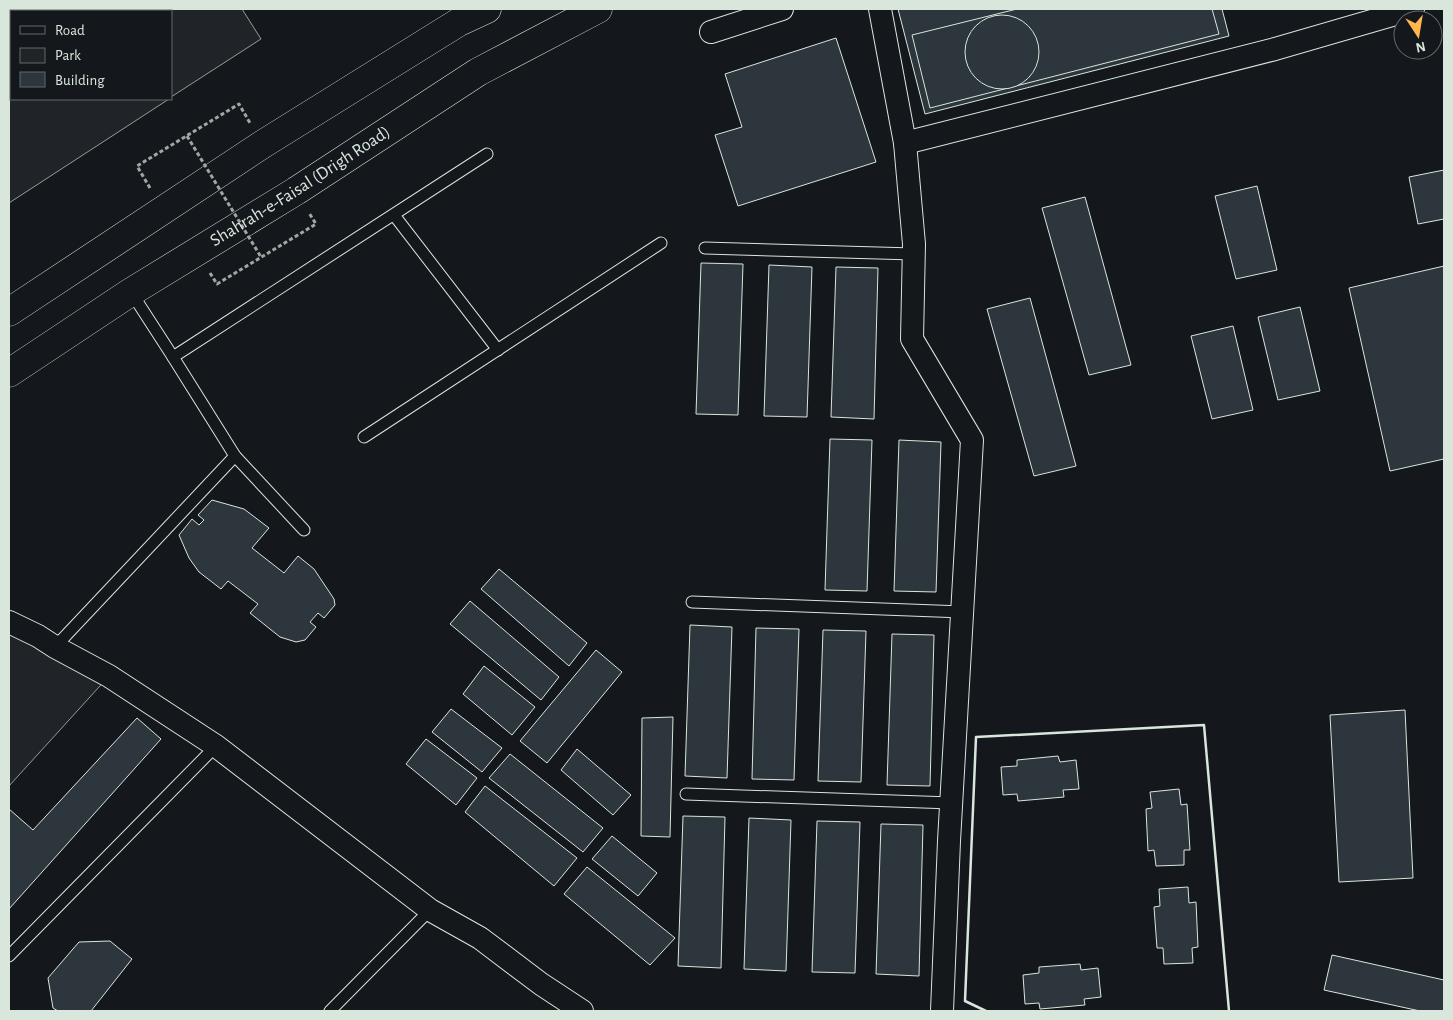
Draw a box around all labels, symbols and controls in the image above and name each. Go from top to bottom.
legend [10,10,172,100]
north arrow [1393,10,1443,60]
text: Road [55,23,85,38]
text: N [1414,39,1427,55]
text: Park [55,48,81,63]
text: Building [55,73,105,88]
street label: Shahrah-e-Faisal (Drigh Road) [207,123,394,250]

